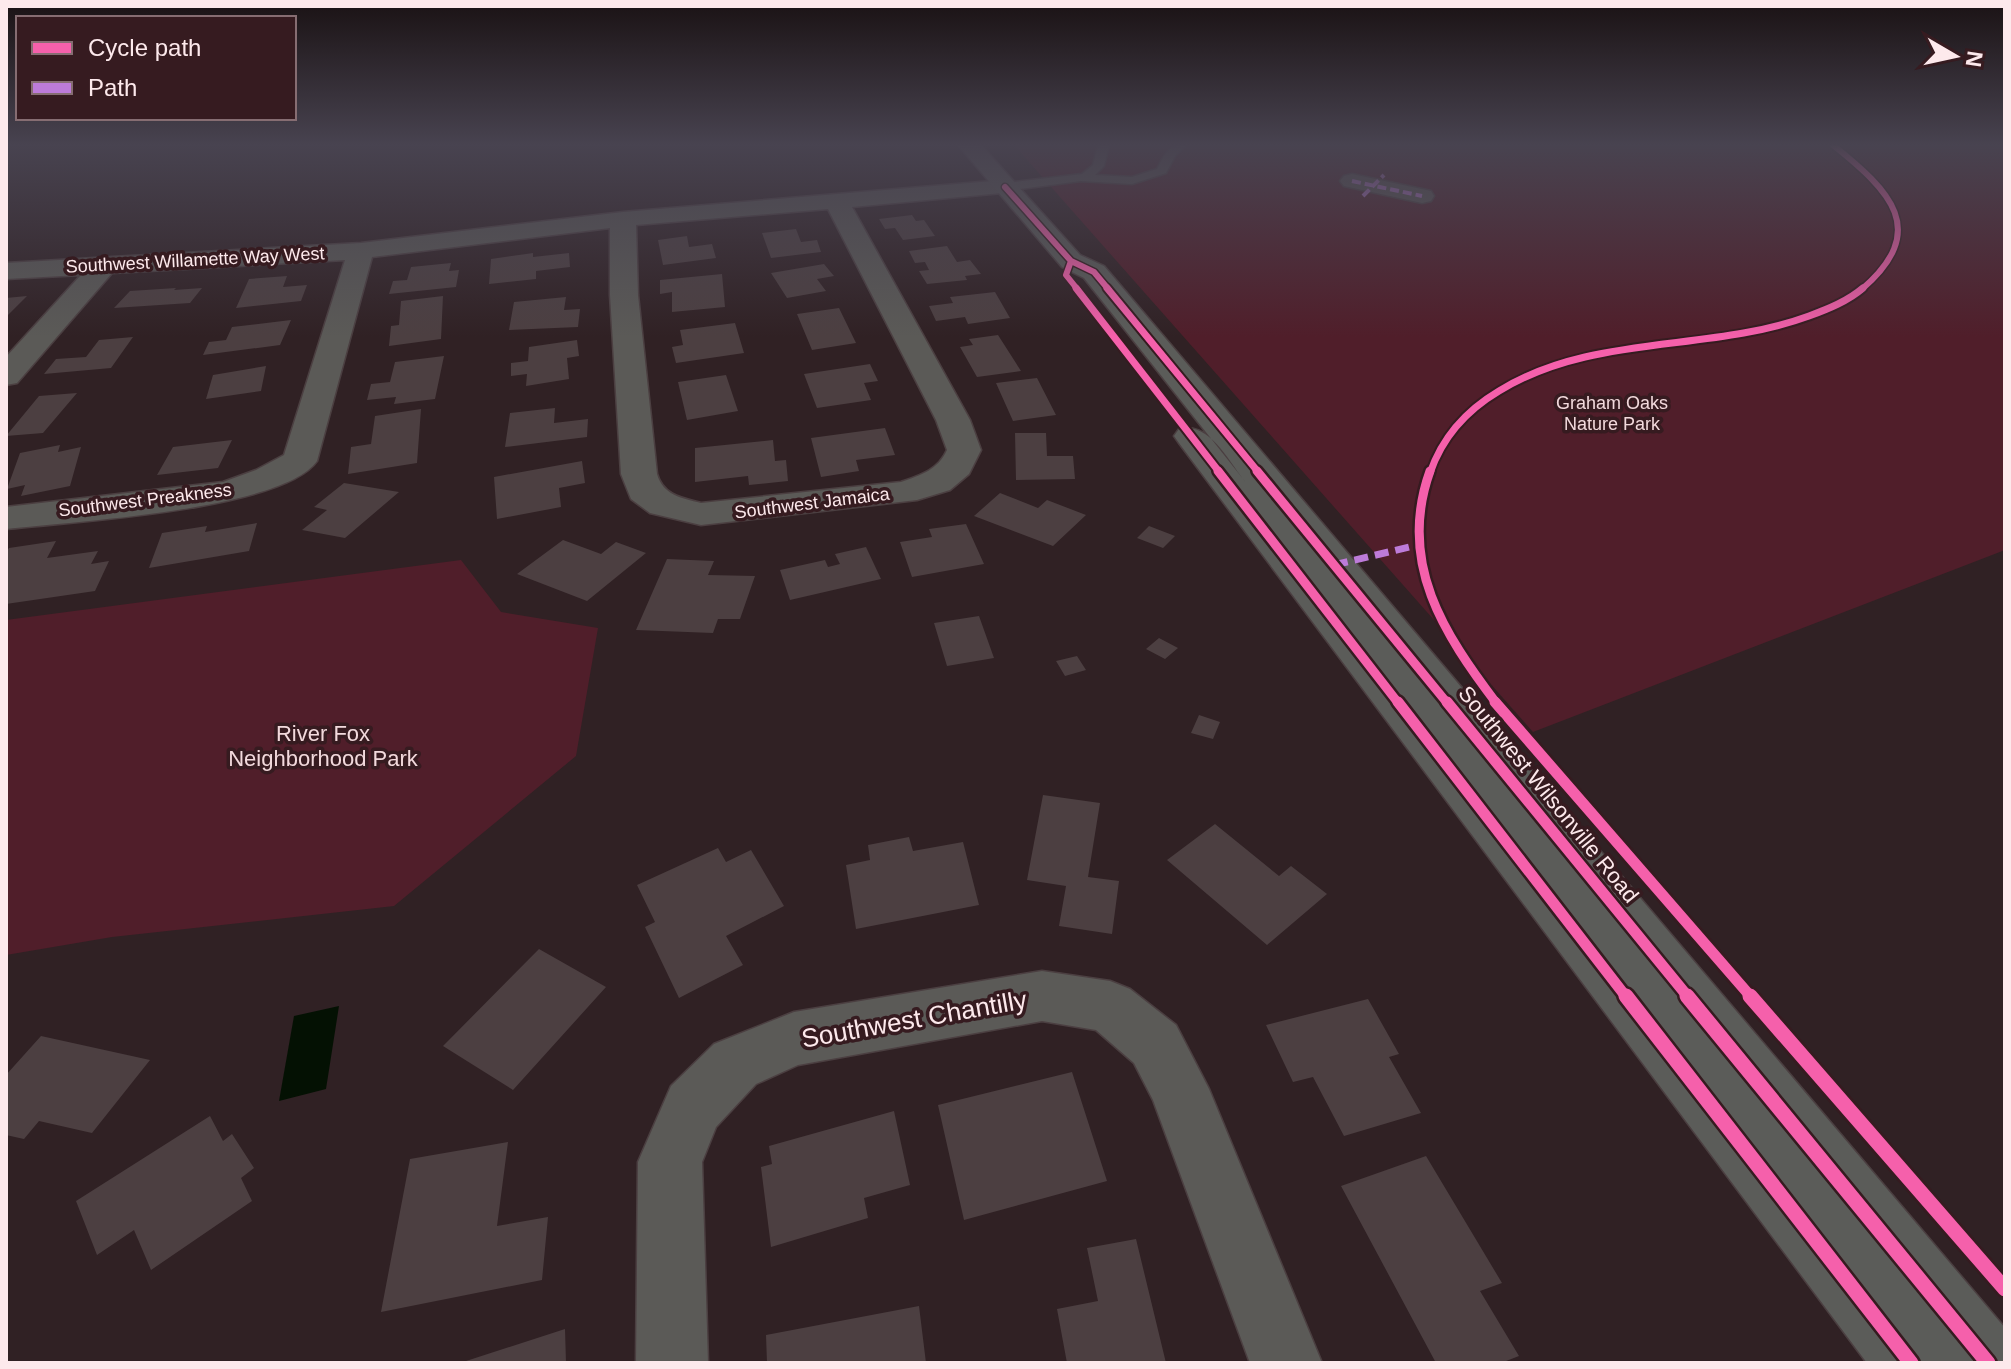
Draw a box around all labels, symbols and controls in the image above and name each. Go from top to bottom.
legend [16,16,296,120]
north arrow [1915,16,1995,96]
text: Cycle path [88,34,201,61]
text: N [1961,49,1988,69]
text: Path [88,74,137,101]
street label: Southwest Willamette Way West [65,243,325,277]
park label: Graham Oaks Nature Park [1556,393,1668,434]
street label: Southwest Preakness [57,479,233,521]
street label: Southwest Jamaica [733,483,892,522]
street label: Southwest Wilsonville Road [1453,681,1644,908]
park label: River Fox Neighborhood Park [228,721,419,771]
street label: Southwest Chantilly [799,984,1029,1054]

